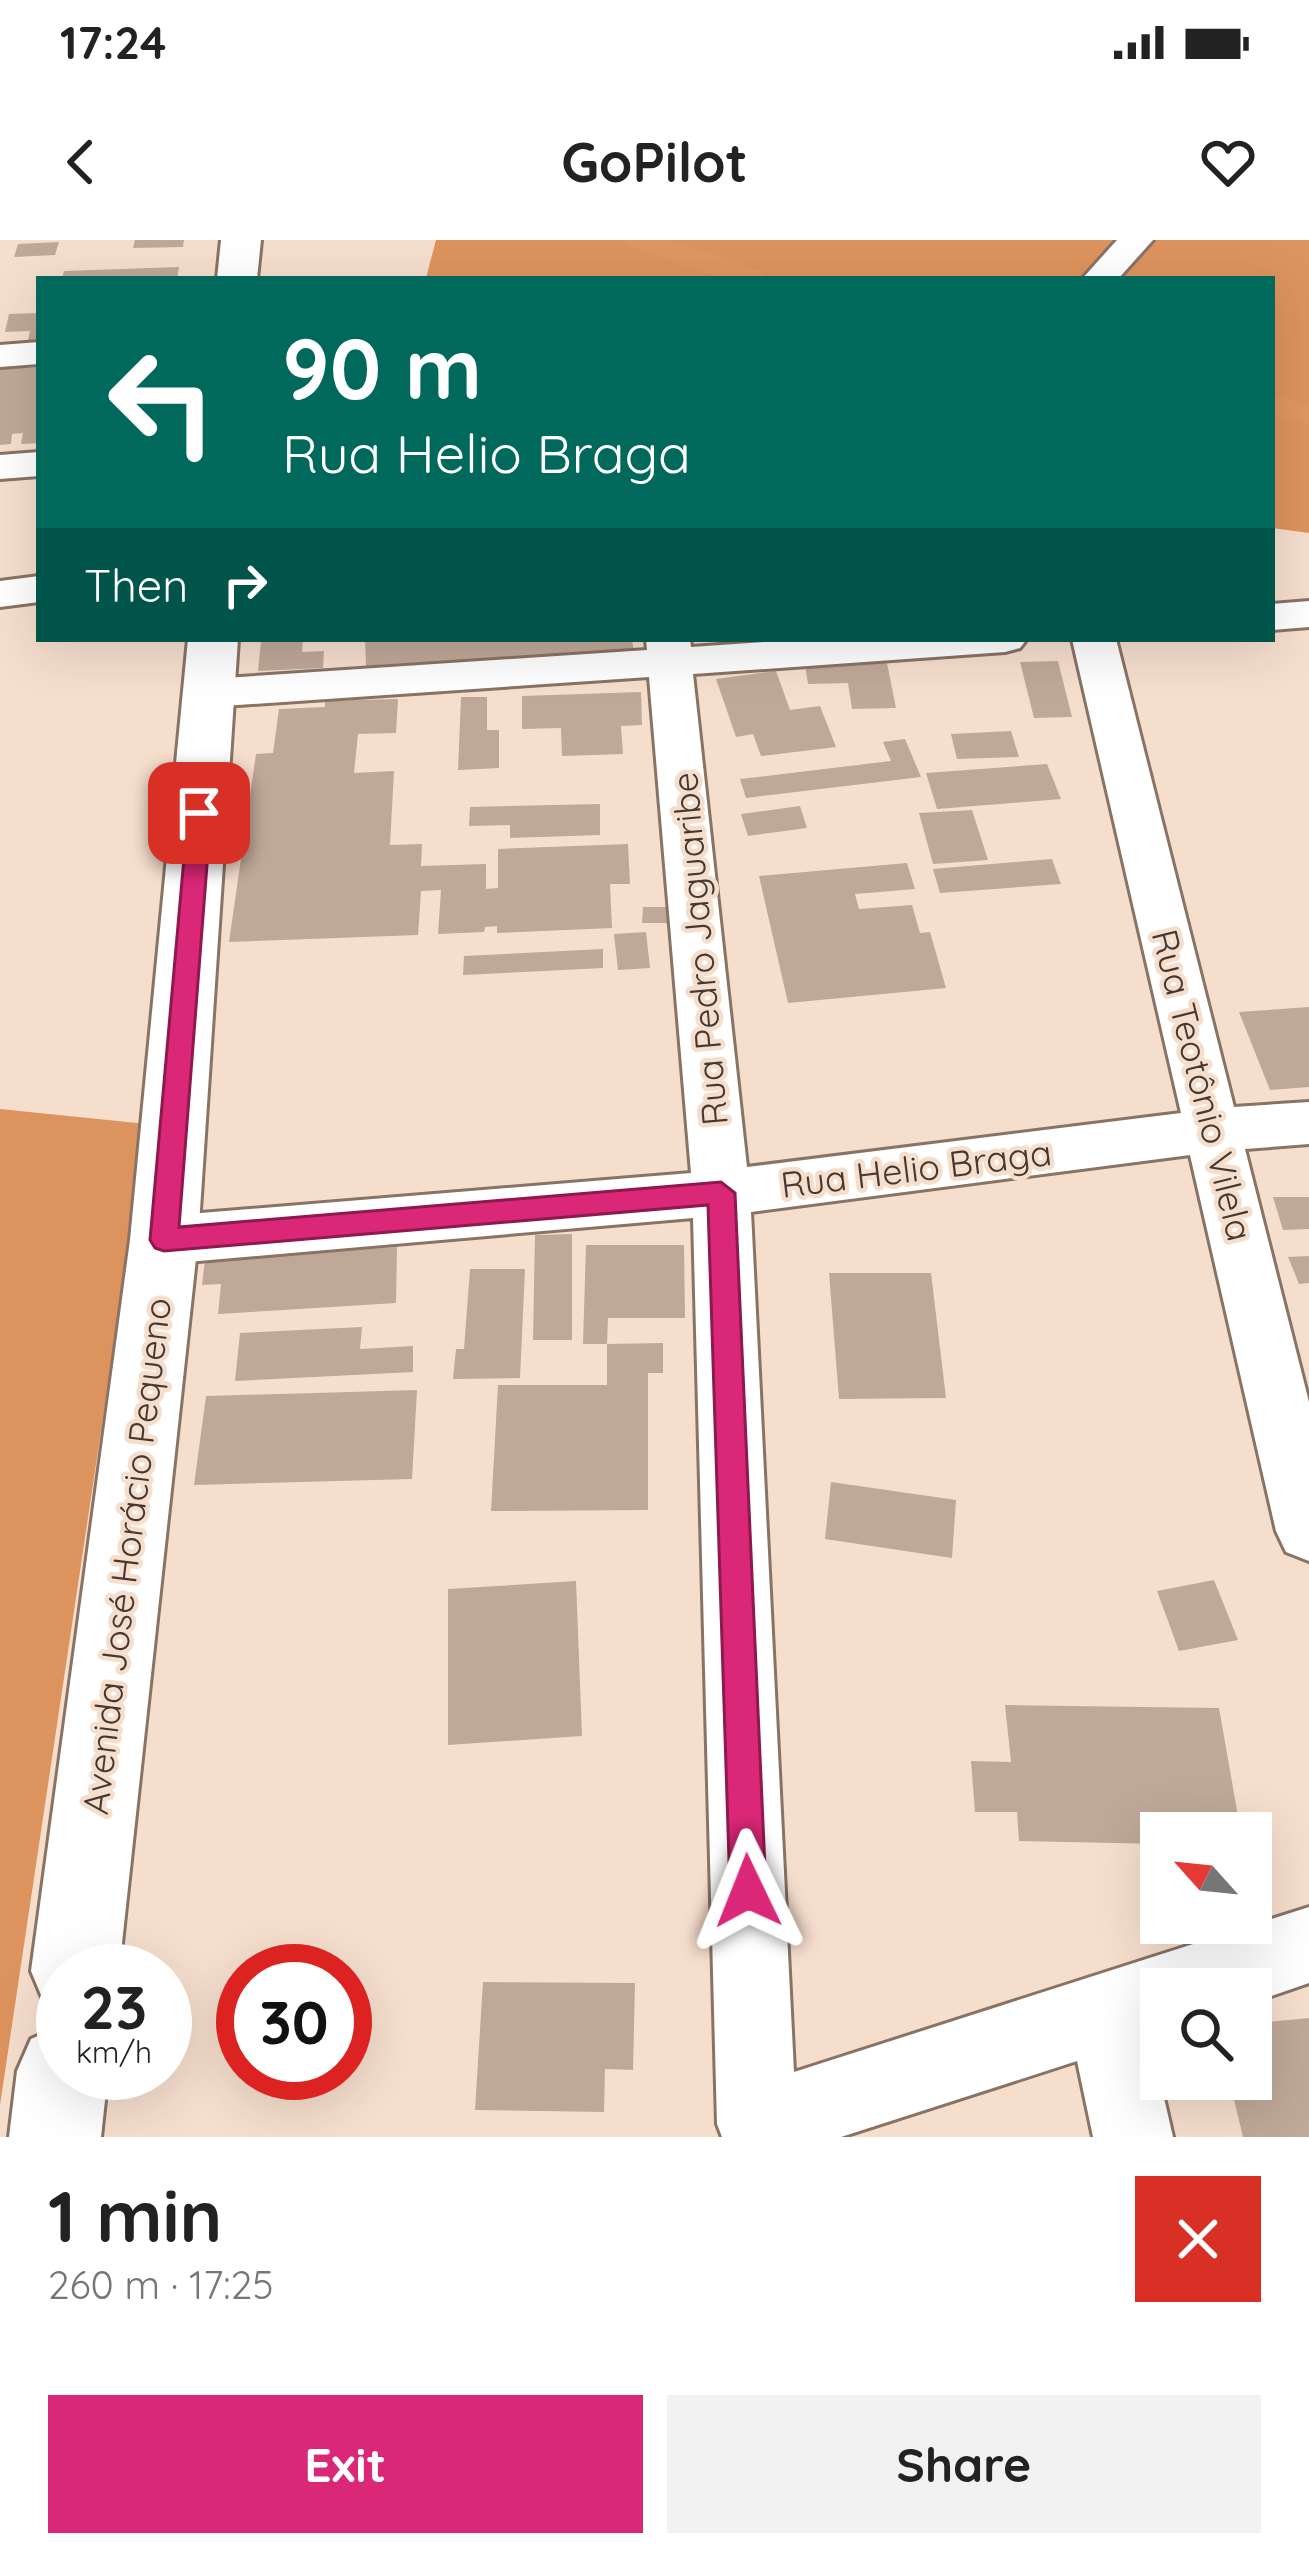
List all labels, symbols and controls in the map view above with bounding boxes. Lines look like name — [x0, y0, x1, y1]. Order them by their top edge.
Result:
text: 17:24 — [60, 14, 167, 70]
text: GoPilot — [561, 128, 748, 196]
icon: back — [48, 129, 114, 195]
icon: heart — [1195, 129, 1261, 195]
text: 90 m — [282, 315, 482, 420]
icon: left — [84, 324, 240, 480]
text: Rua Helio Braga — [282, 419, 691, 487]
icon: right — [212, 552, 278, 618]
text: Then — [84, 557, 188, 613]
pin — [148, 762, 250, 864]
street label: Rua Pedro Jaguaribe — [661, 771, 737, 1127]
icon: arrive — [166, 780, 232, 846]
street label: Rua Teotônio Vilela — [1143, 925, 1263, 1245]
street label: Rua Helio Braga — [778, 1129, 1054, 1207]
street label: Avenida José Horácio Pequeno — [72, 1295, 180, 1817]
north arrow — [1140, 1812, 1272, 1944]
map controls — [1140, 1812, 1272, 2100]
position arrow — [685, 1828, 811, 1954]
speed limit sign: 30 — [216, 1944, 372, 2100]
button: search — [1140, 1968, 1272, 2100]
text: 23 — [81, 1969, 147, 2044]
text: km/h — [76, 2033, 152, 2071]
text: 1 min — [48, 2170, 222, 2260]
button: close — [1135, 2176, 1261, 2302]
text: 260 m · 17:25 — [48, 2260, 274, 2309]
button: Exit — [48, 2395, 643, 2533]
button: Share — [667, 2395, 1261, 2533]

